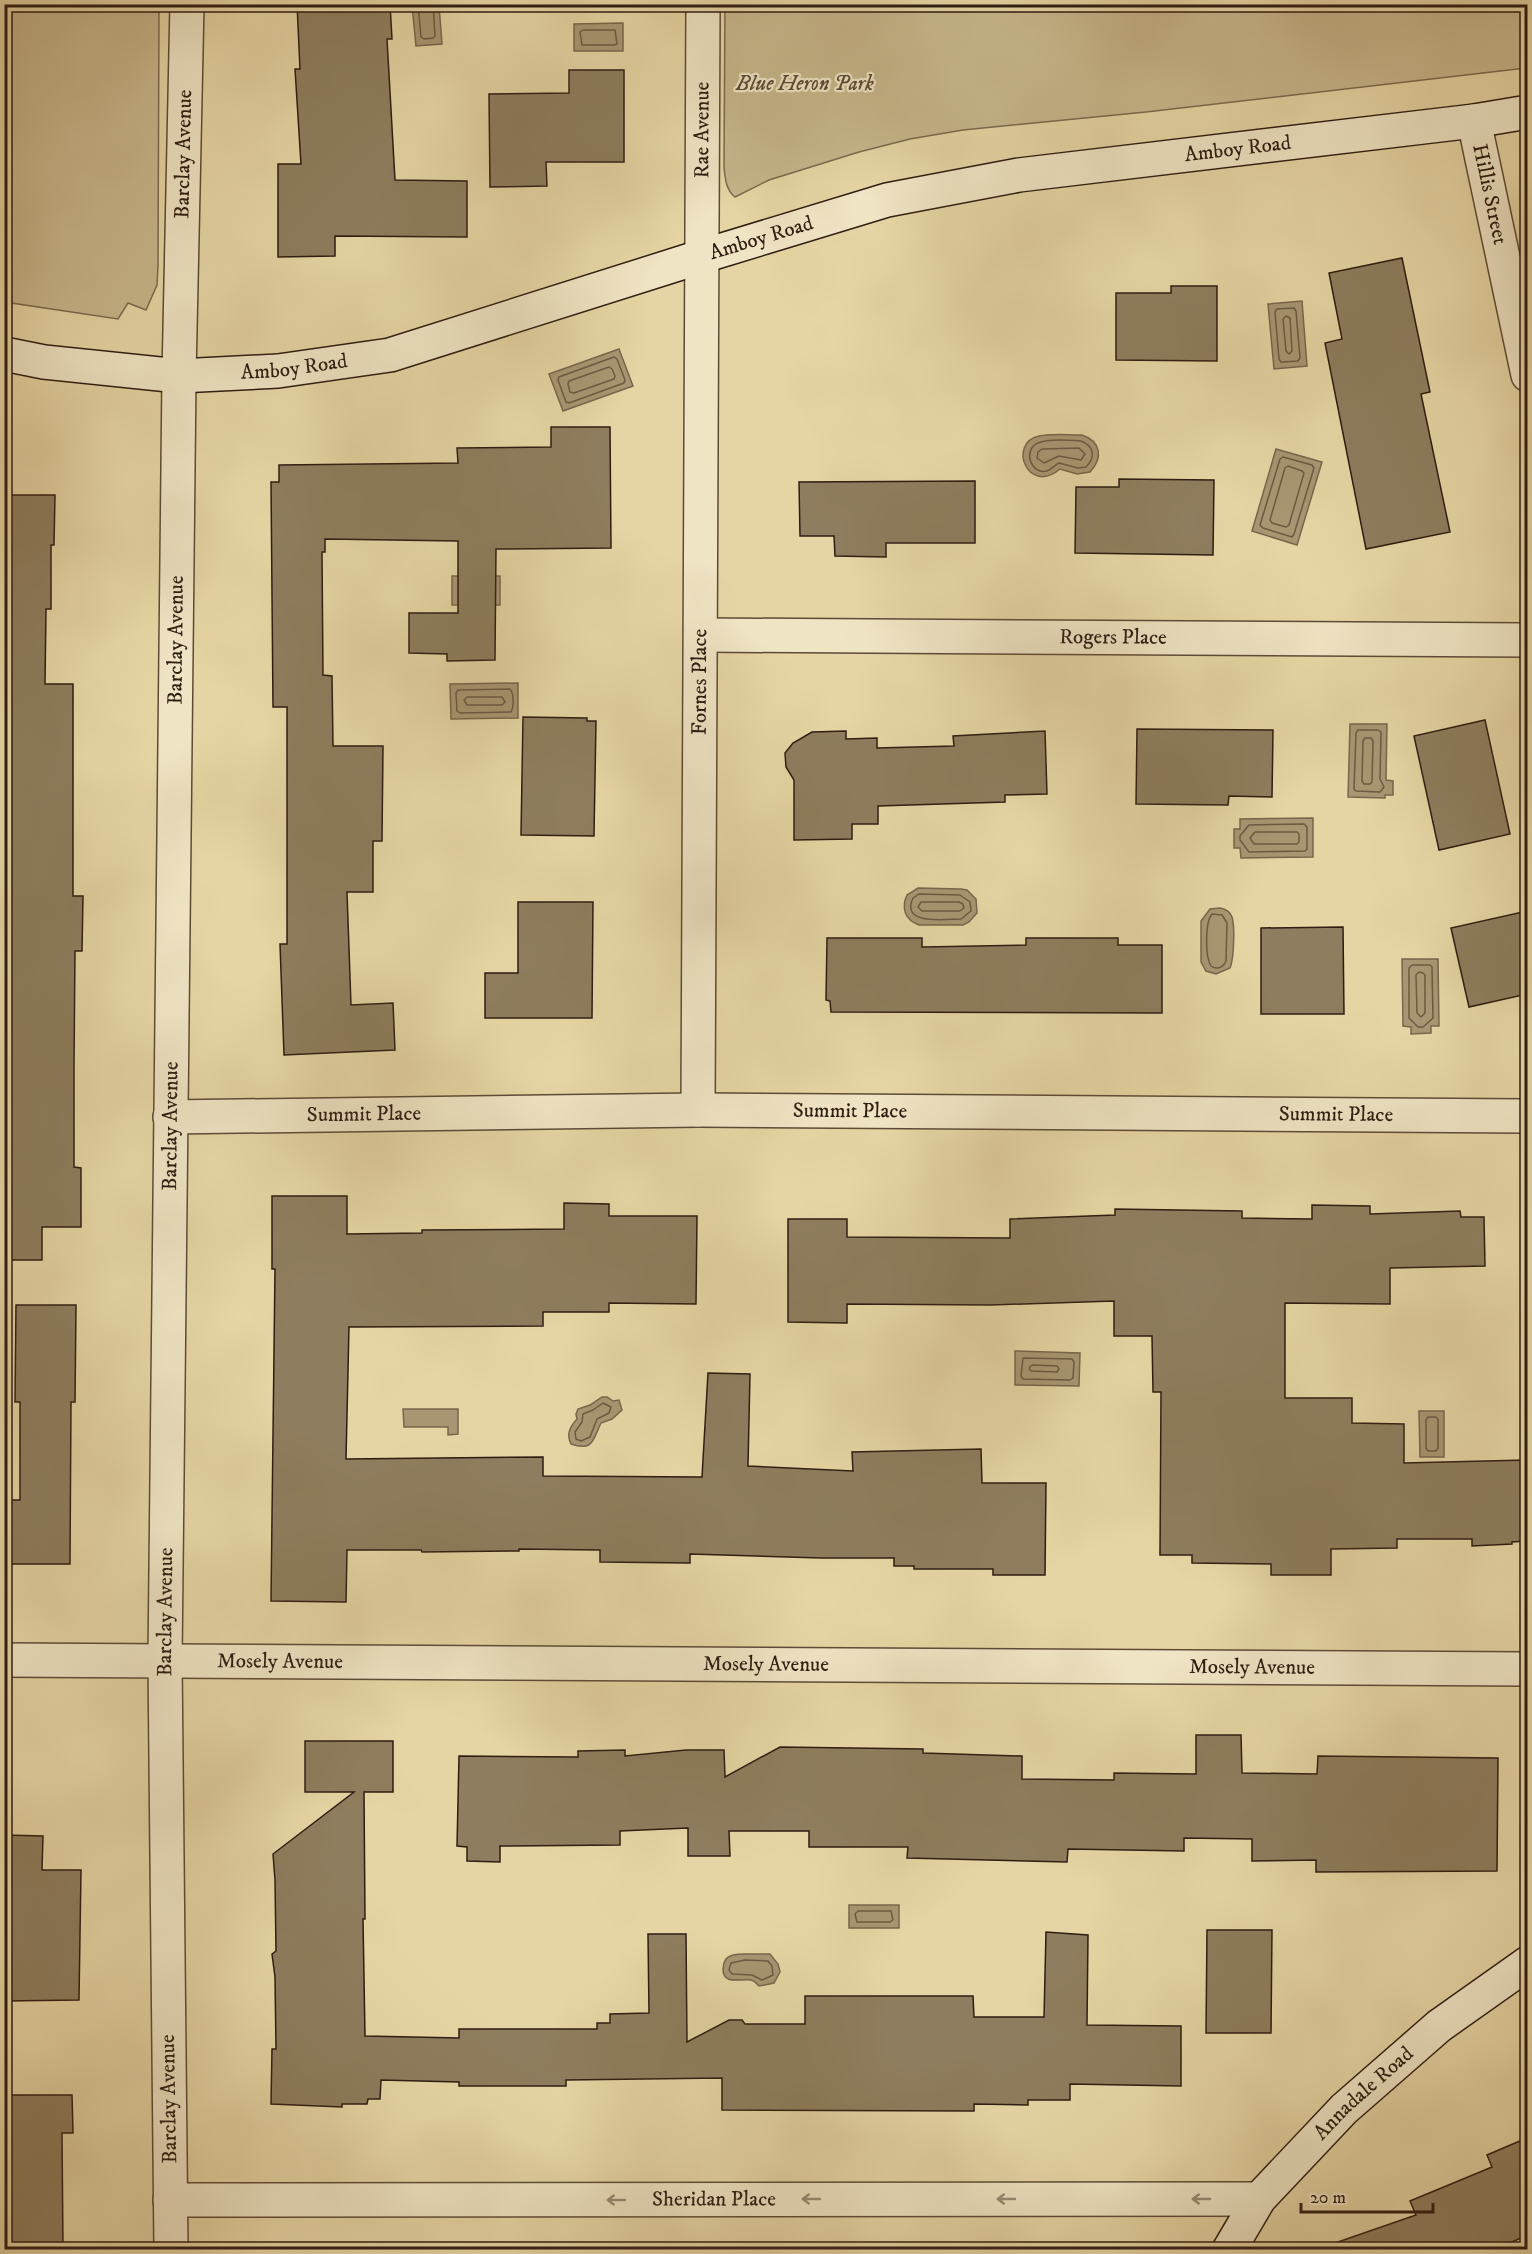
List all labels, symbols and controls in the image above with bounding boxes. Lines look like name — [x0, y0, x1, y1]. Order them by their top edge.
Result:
park label: Blue Heron Park — [735, 71, 874, 97]
street label: Rae Avenue — [689, 81, 716, 178]
street label: Barclay Avenue — [169, 89, 198, 219]
street label: Amboy Road — [1183, 130, 1293, 168]
street label: Hillis Street — [1466, 142, 1513, 247]
street label: Amboy Road — [706, 210, 817, 266]
street label: Amboy Road — [240, 348, 350, 386]
street label: Barclay Avenue — [162, 575, 190, 705]
street label: Rogers Place — [1059, 624, 1167, 651]
street label: Fornes Place — [687, 628, 713, 735]
street label: Barclay Avenue — [157, 1061, 185, 1191]
street label: Summit Place — [793, 1098, 908, 1125]
street label: Summit Place — [307, 1101, 422, 1128]
street label: Summit Place — [1279, 1101, 1394, 1128]
street label: Barclay Avenue — [152, 1547, 179, 1677]
street label: Mosely Avenue — [217, 1648, 343, 1675]
street label: Mosely Avenue — [703, 1651, 829, 1678]
street label: Mosely Avenue — [1189, 1654, 1315, 1681]
street label: Barclay Avenue — [155, 2034, 183, 2164]
street label: Annadale Road — [1308, 2041, 1419, 2146]
scale bar — [1301, 2176, 1433, 2214]
street label: Sheridan Place — [652, 2186, 776, 2213]
text: 20 m — [1310, 2187, 1346, 2209]
one-way arrow — [801, 2193, 821, 2205]
one-way arrow — [996, 2193, 1016, 2205]
one-way arrow — [1191, 2193, 1211, 2205]
one-way arrow — [606, 2194, 626, 2206]

